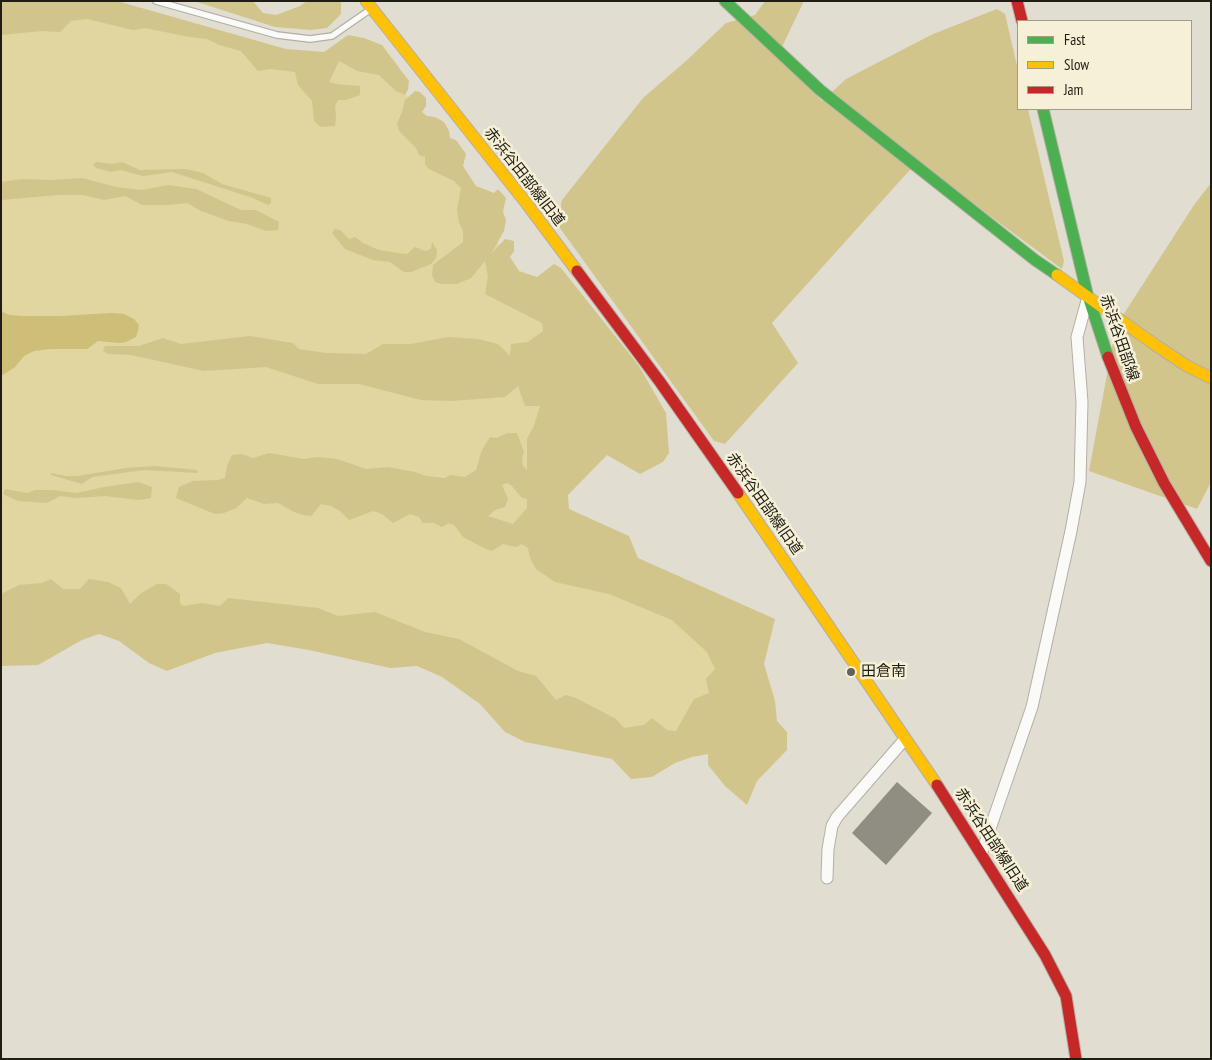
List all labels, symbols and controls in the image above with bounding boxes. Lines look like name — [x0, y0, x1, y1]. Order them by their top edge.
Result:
legend — [1017, 20, 1192, 110]
text: Fast — [1064, 30, 1085, 49]
text: Slow — [1064, 55, 1089, 74]
text: Jam — [1064, 80, 1083, 99]
street label: 赤浜谷田部線旧道 — [480, 124, 568, 230]
street label: 赤浜谷田部線 — [1096, 293, 1142, 383]
street label: 赤浜谷田部線旧道 — [722, 450, 806, 558]
place label: 田倉南 — [861, 663, 906, 681]
marker: 田倉南 — [845, 666, 857, 678]
street label: 赤浜谷田部線旧道 — [951, 785, 1031, 895]

